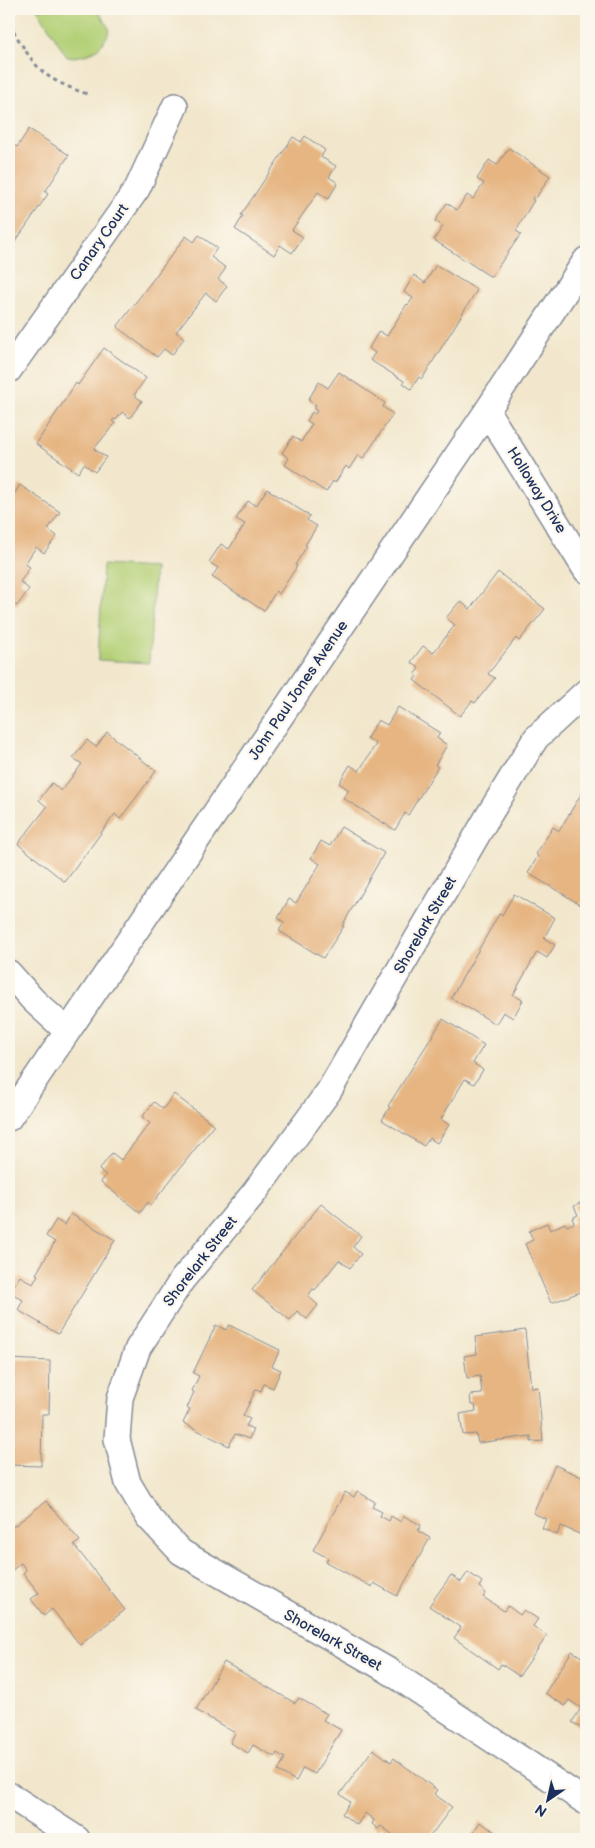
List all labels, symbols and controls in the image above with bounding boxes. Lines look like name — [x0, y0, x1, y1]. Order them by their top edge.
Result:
street label: Canary Court — [66, 200, 133, 284]
street label: Holloway Drive — [503, 444, 571, 537]
street label: John Paul Jones Avenue — [245, 617, 352, 764]
street label: Shorelark Street — [390, 873, 461, 977]
street label: Shorelark Street — [159, 1212, 242, 1310]
street label: Shorelark Street — [280, 1606, 386, 1675]
north arrow — [522, 1776, 572, 1826]
text: N — [532, 1800, 550, 1820]

